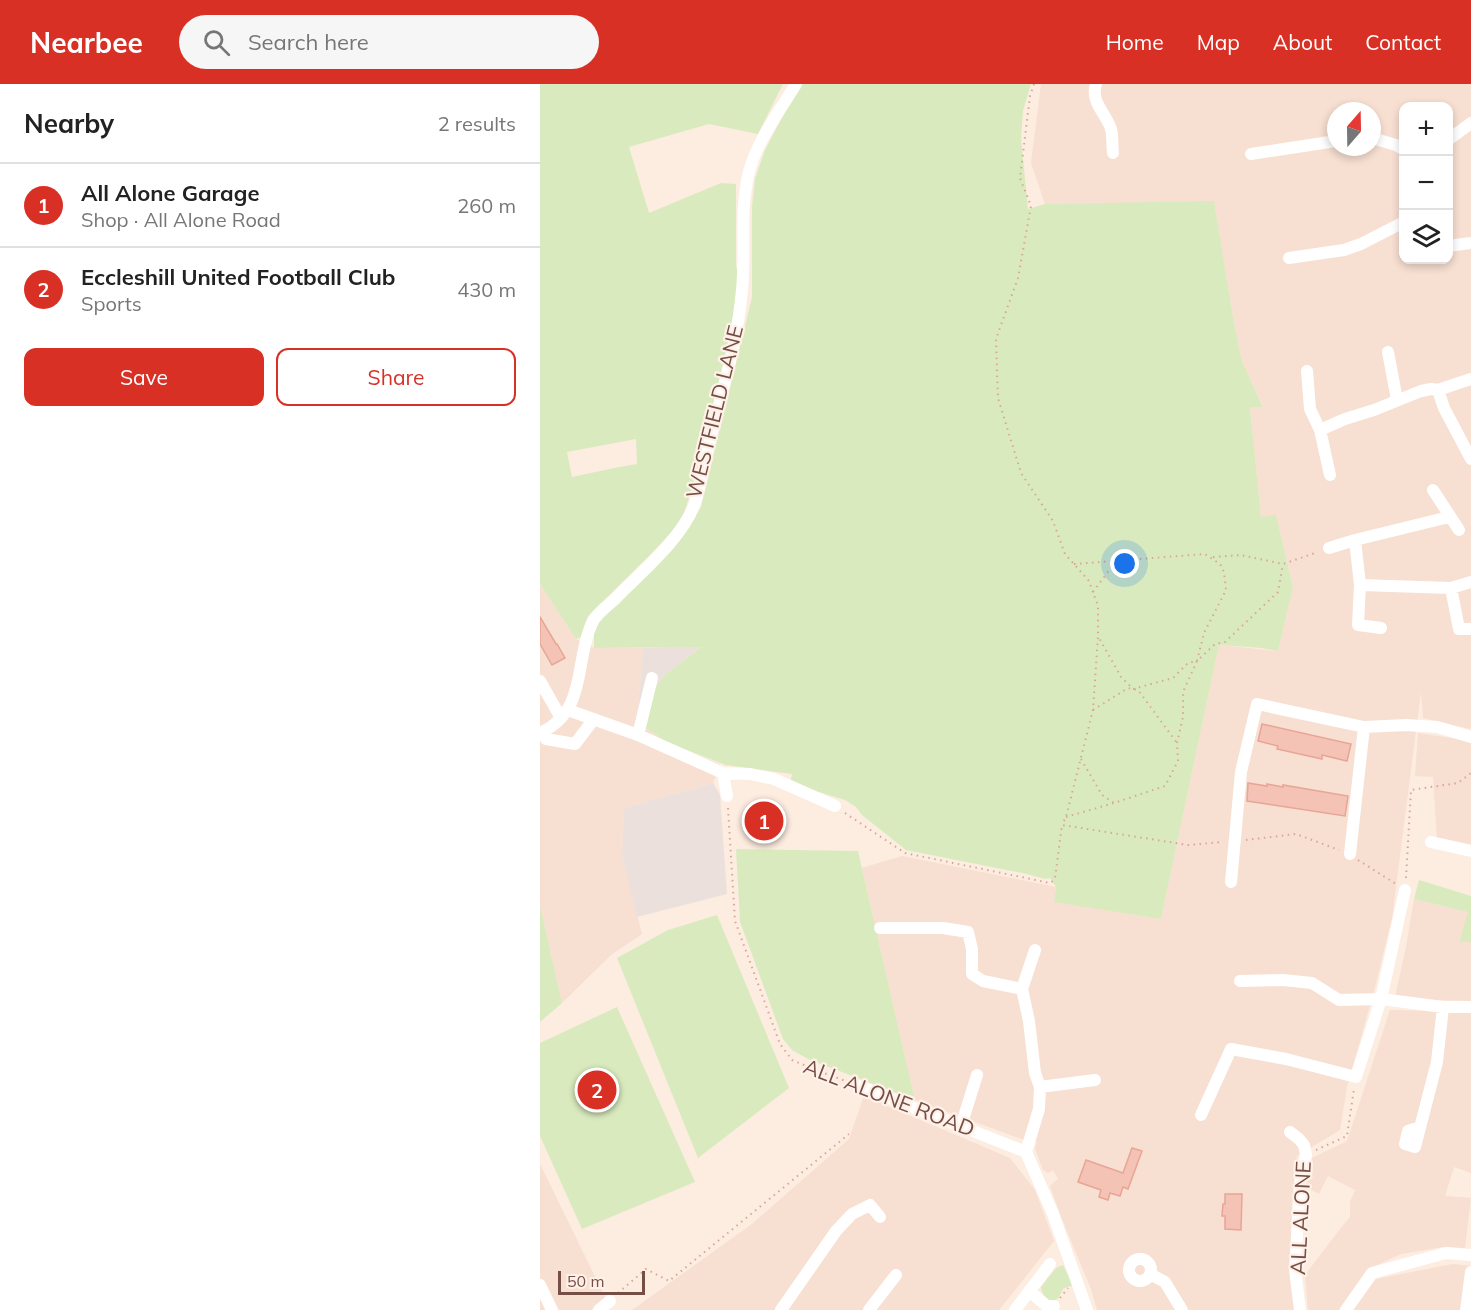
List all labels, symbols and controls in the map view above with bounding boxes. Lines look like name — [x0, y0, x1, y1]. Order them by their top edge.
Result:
search box — [179, 15, 599, 69]
text: Nearbee — [30, 25, 143, 60]
icon: search — [200, 26, 233, 59]
text: Search here — [248, 28, 369, 56]
text: Home — [1106, 29, 1164, 55]
text: Map — [1197, 29, 1240, 55]
text: About — [1273, 29, 1332, 55]
text: Contact — [1365, 29, 1441, 55]
north arrow — [1327, 102, 1381, 156]
map controls — [1399, 102, 1453, 264]
button: + — [1399, 102, 1453, 156]
text: Nearby — [24, 107, 114, 140]
text: 2 results — [438, 111, 516, 136]
button: − — [1399, 156, 1453, 210]
text: All Alone Garage — [81, 179, 259, 207]
text: 1 — [38, 193, 50, 218]
text: 260 m — [457, 193, 516, 218]
text: Shop · All Alone Road — [81, 207, 281, 232]
button: layers — [1399, 210, 1453, 264]
text: Eccleshill United Football Club — [81, 263, 395, 291]
text: 2 — [38, 277, 50, 302]
text: 430 m — [457, 277, 516, 302]
text: Sports — [81, 291, 142, 316]
street label: WESTFIELD LANE — [680, 322, 748, 501]
button: Save — [24, 348, 264, 406]
button: Share — [276, 348, 516, 406]
your location — [1110, 549, 1139, 578]
pin: 1 — [744, 798, 784, 844]
street label: ALL ALONE ROAD — [800, 1052, 979, 1142]
pin: 2 — [578, 1068, 616, 1112]
street label: ALL ALONE — [1284, 1160, 1316, 1276]
scale bar — [558, 1268, 645, 1296]
text: 50 m — [567, 1271, 604, 1291]

